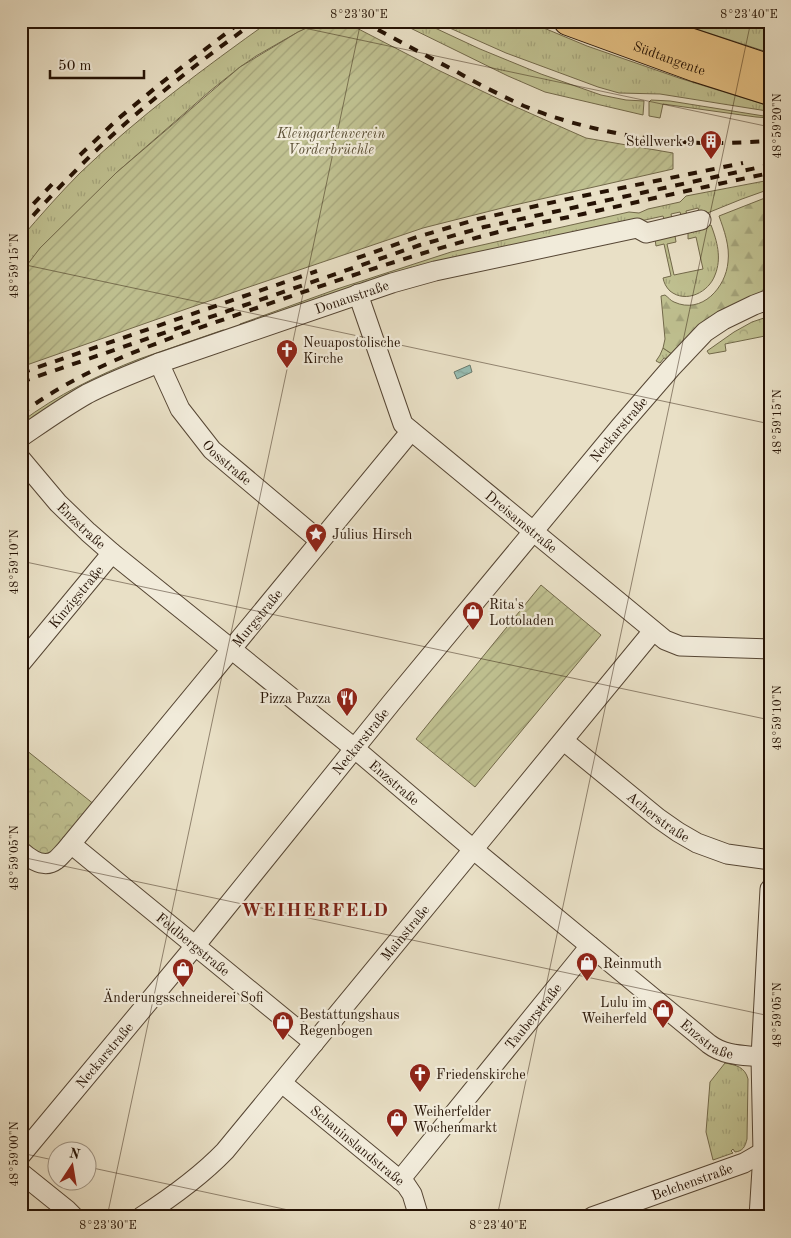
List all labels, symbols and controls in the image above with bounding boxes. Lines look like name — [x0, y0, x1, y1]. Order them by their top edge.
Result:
text: 8°23'30"E — [330, 9, 388, 21]
text: 8°23'40"E — [720, 9, 778, 21]
street label: Südtangente — [631, 39, 707, 78]
scale bar — [50, 48, 144, 80]
text: 50 m — [58, 59, 92, 74]
text: 48°59'20"N — [771, 93, 784, 159]
park label: Kleingartenverein Vorderbrüchle — [276, 127, 385, 157]
building icon: Stellwerk 9 — [699, 129, 723, 160]
place label: Stellwerk 9 — [626, 135, 695, 149]
text: 48°59'15"N — [8, 233, 21, 299]
street label: Donaustraße — [313, 279, 391, 317]
place label: Neuapostolische Kirche — [303, 336, 401, 366]
church icon: Neuapostolische Kirche — [275, 338, 299, 369]
text: 48°59'15"N — [771, 389, 784, 455]
street label: Neckarstraße — [588, 395, 651, 465]
street label: Oosstraße — [199, 438, 254, 488]
street label: Dreisamstraße — [482, 489, 559, 556]
street label: Enzstraße — [54, 500, 108, 552]
place icon: Julius Hirsch — [304, 522, 328, 553]
place label: Julius Hirsch — [332, 528, 413, 542]
text: 48°59'10"N — [8, 529, 21, 595]
street label: Kinzigstraße — [47, 563, 107, 631]
street label: Murgstraße — [230, 587, 285, 650]
place label: Rita's Lottoladen — [489, 598, 555, 628]
shop icon: Rita's Lottoladen — [461, 600, 485, 631]
text: 48°59'10"N — [771, 685, 784, 751]
restaurant icon: Pizza Pazza — [335, 686, 359, 717]
place label: Pizza Pazza — [259, 692, 331, 706]
street label: Neckarstraße — [330, 706, 392, 778]
street label: Enzstraße — [366, 758, 422, 808]
street label: Acherstraße — [624, 790, 692, 845]
text: 48°59'05"N — [8, 825, 21, 891]
district label: WEIHERFELD — [241, 902, 389, 921]
street label: Mainstraße — [379, 903, 432, 964]
street label: Feldbergstraße — [153, 911, 232, 979]
shop icon: Reinmuth — [575, 951, 599, 982]
shop icon: Änderungsschneiderei Sofi — [171, 957, 195, 988]
place label: Reinmuth — [603, 957, 662, 971]
street label: Tauberstraße — [503, 981, 565, 1053]
text: 48°59'05"N — [771, 982, 784, 1048]
place label: Änderungsschneiderei Sofi — [103, 988, 263, 1005]
place label: Lulu im Weiherfeld — [581, 996, 647, 1026]
shop icon: Lulu im Weiherfeld — [651, 998, 675, 1029]
place label: Bestattungshaus Regenbogen — [299, 1008, 400, 1038]
shop icon: Bestattungshaus Regenbogen — [271, 1010, 295, 1041]
street label: Enzstraße — [677, 1017, 734, 1062]
street label: Neckarstraße — [74, 1020, 136, 1091]
church icon: Friedenskirche — [408, 1062, 432, 1093]
place label: Friedenskirche — [436, 1068, 526, 1082]
street label: Schauinslandstraße — [307, 1103, 407, 1189]
place label: Weiherfelder Wochenmarkt — [413, 1105, 497, 1135]
shop icon: Weiherfelder Wochenmarkt — [385, 1107, 409, 1138]
text: 48°59'00"N — [8, 1121, 21, 1187]
north arrow — [48, 1140, 98, 1190]
text: N — [68, 1146, 81, 1162]
street label: Belchenstraße — [650, 1162, 735, 1203]
text: 8°23'30"E — [79, 1220, 137, 1232]
text: 8°23'40"E — [469, 1220, 527, 1232]

